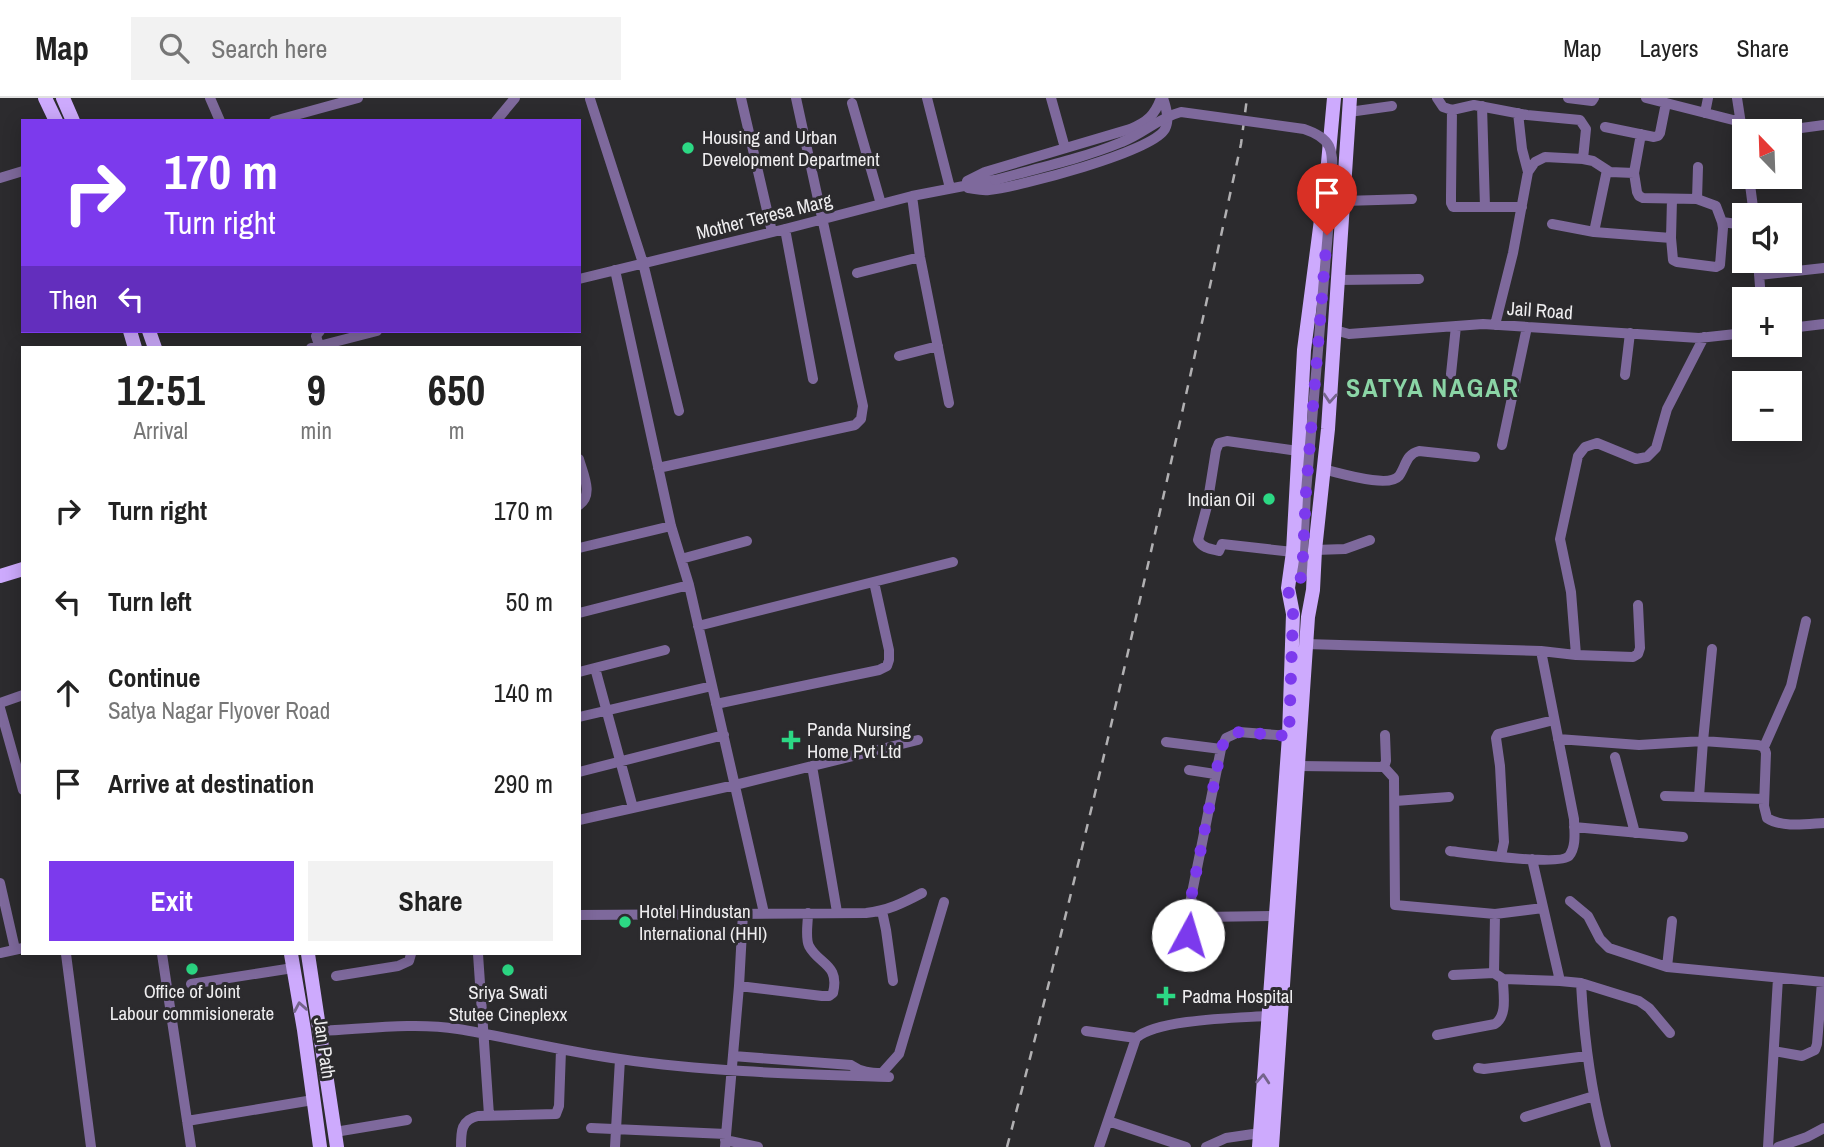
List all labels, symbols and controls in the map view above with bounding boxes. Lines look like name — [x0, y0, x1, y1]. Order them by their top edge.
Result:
search box — [131, 17, 621, 80]
text: Map — [35, 26, 89, 70]
icon: search — [155, 29, 193, 67]
text: Search here — [211, 31, 327, 66]
text: Map — [1563, 32, 1601, 64]
text: Layers — [1639, 32, 1698, 64]
text: Share — [1736, 32, 1789, 64]
north arrow — [1732, 119, 1802, 189]
map controls — [1732, 119, 1802, 441]
place label: Housing and Urban Development Department — [702, 124, 880, 172]
text: 170 m — [164, 138, 278, 204]
marker: Housing and Urban Development Department — [680, 140, 696, 156]
icon: right — [49, 147, 140, 238]
pin — [1297, 163, 1357, 235]
icon: arrive — [1308, 174, 1346, 212]
street label: Mother Teresa Marg — [693, 186, 835, 245]
text: Turn right — [164, 201, 276, 244]
button: sound — [1732, 203, 1802, 273]
icon: left — [112, 280, 150, 318]
text: Then — [49, 282, 98, 317]
button: + — [1732, 287, 1802, 357]
street label: Jail Road — [1506, 295, 1574, 325]
text: 12:51 — [117, 362, 205, 418]
text: 9 — [307, 362, 326, 418]
text: 650 — [428, 362, 485, 418]
district label: SATYA NAGAR — [1346, 370, 1520, 405]
button: − — [1732, 371, 1802, 441]
one-way arrow — [1323, 392, 1338, 403]
text: Arrival — [134, 415, 188, 446]
text: min — [301, 415, 332, 446]
text: m — [449, 415, 464, 446]
place label: Indian Oil — [1187, 486, 1255, 512]
marker: Indian Oil — [1261, 491, 1277, 507]
icon: right — [49, 492, 87, 530]
text: Turn right — [108, 493, 207, 528]
text: 170 m — [494, 493, 553, 528]
icon: left — [49, 583, 87, 621]
text: Turn left — [108, 584, 192, 619]
text: 50 m — [506, 584, 553, 619]
text: Continue — [108, 660, 200, 695]
icon: ahead — [49, 674, 87, 712]
text: 140 m — [494, 675, 553, 710]
text: Satya Nagar Flyover Road — [108, 695, 330, 726]
place label: Panda Nursing Home Pvt Ltd — [807, 716, 911, 764]
marker: Panda Nursing Home Pvt Ltd — [781, 730, 801, 750]
icon: arrive — [49, 765, 87, 803]
text: Arrive at destination — [108, 766, 314, 801]
text: 290 m — [494, 766, 553, 801]
button: Exit — [49, 861, 294, 941]
button: Share — [308, 861, 553, 941]
place label: Hotel Hindustan International (HHI) — [639, 898, 767, 946]
position arrow — [1151, 898, 1225, 972]
marker: Hotel Hindustan International (HHI) — [617, 914, 633, 930]
marker: Office of Joint Labour commisionerate — [184, 961, 200, 977]
marker: Sriya Swati Stutee Cineplexx — [500, 962, 516, 978]
place label: Office of Joint Labour commisionerate — [110, 978, 274, 1026]
place label: Sriya Swati Stutee Cineplexx — [449, 979, 568, 1027]
place label: Padma Hospital — [1182, 983, 1293, 1009]
marker: Padma Hospital — [1156, 986, 1176, 1006]
one-way arrow — [293, 1001, 308, 1013]
street label: Jan Path — [308, 1016, 342, 1080]
one-way arrow — [1255, 1073, 1270, 1084]

